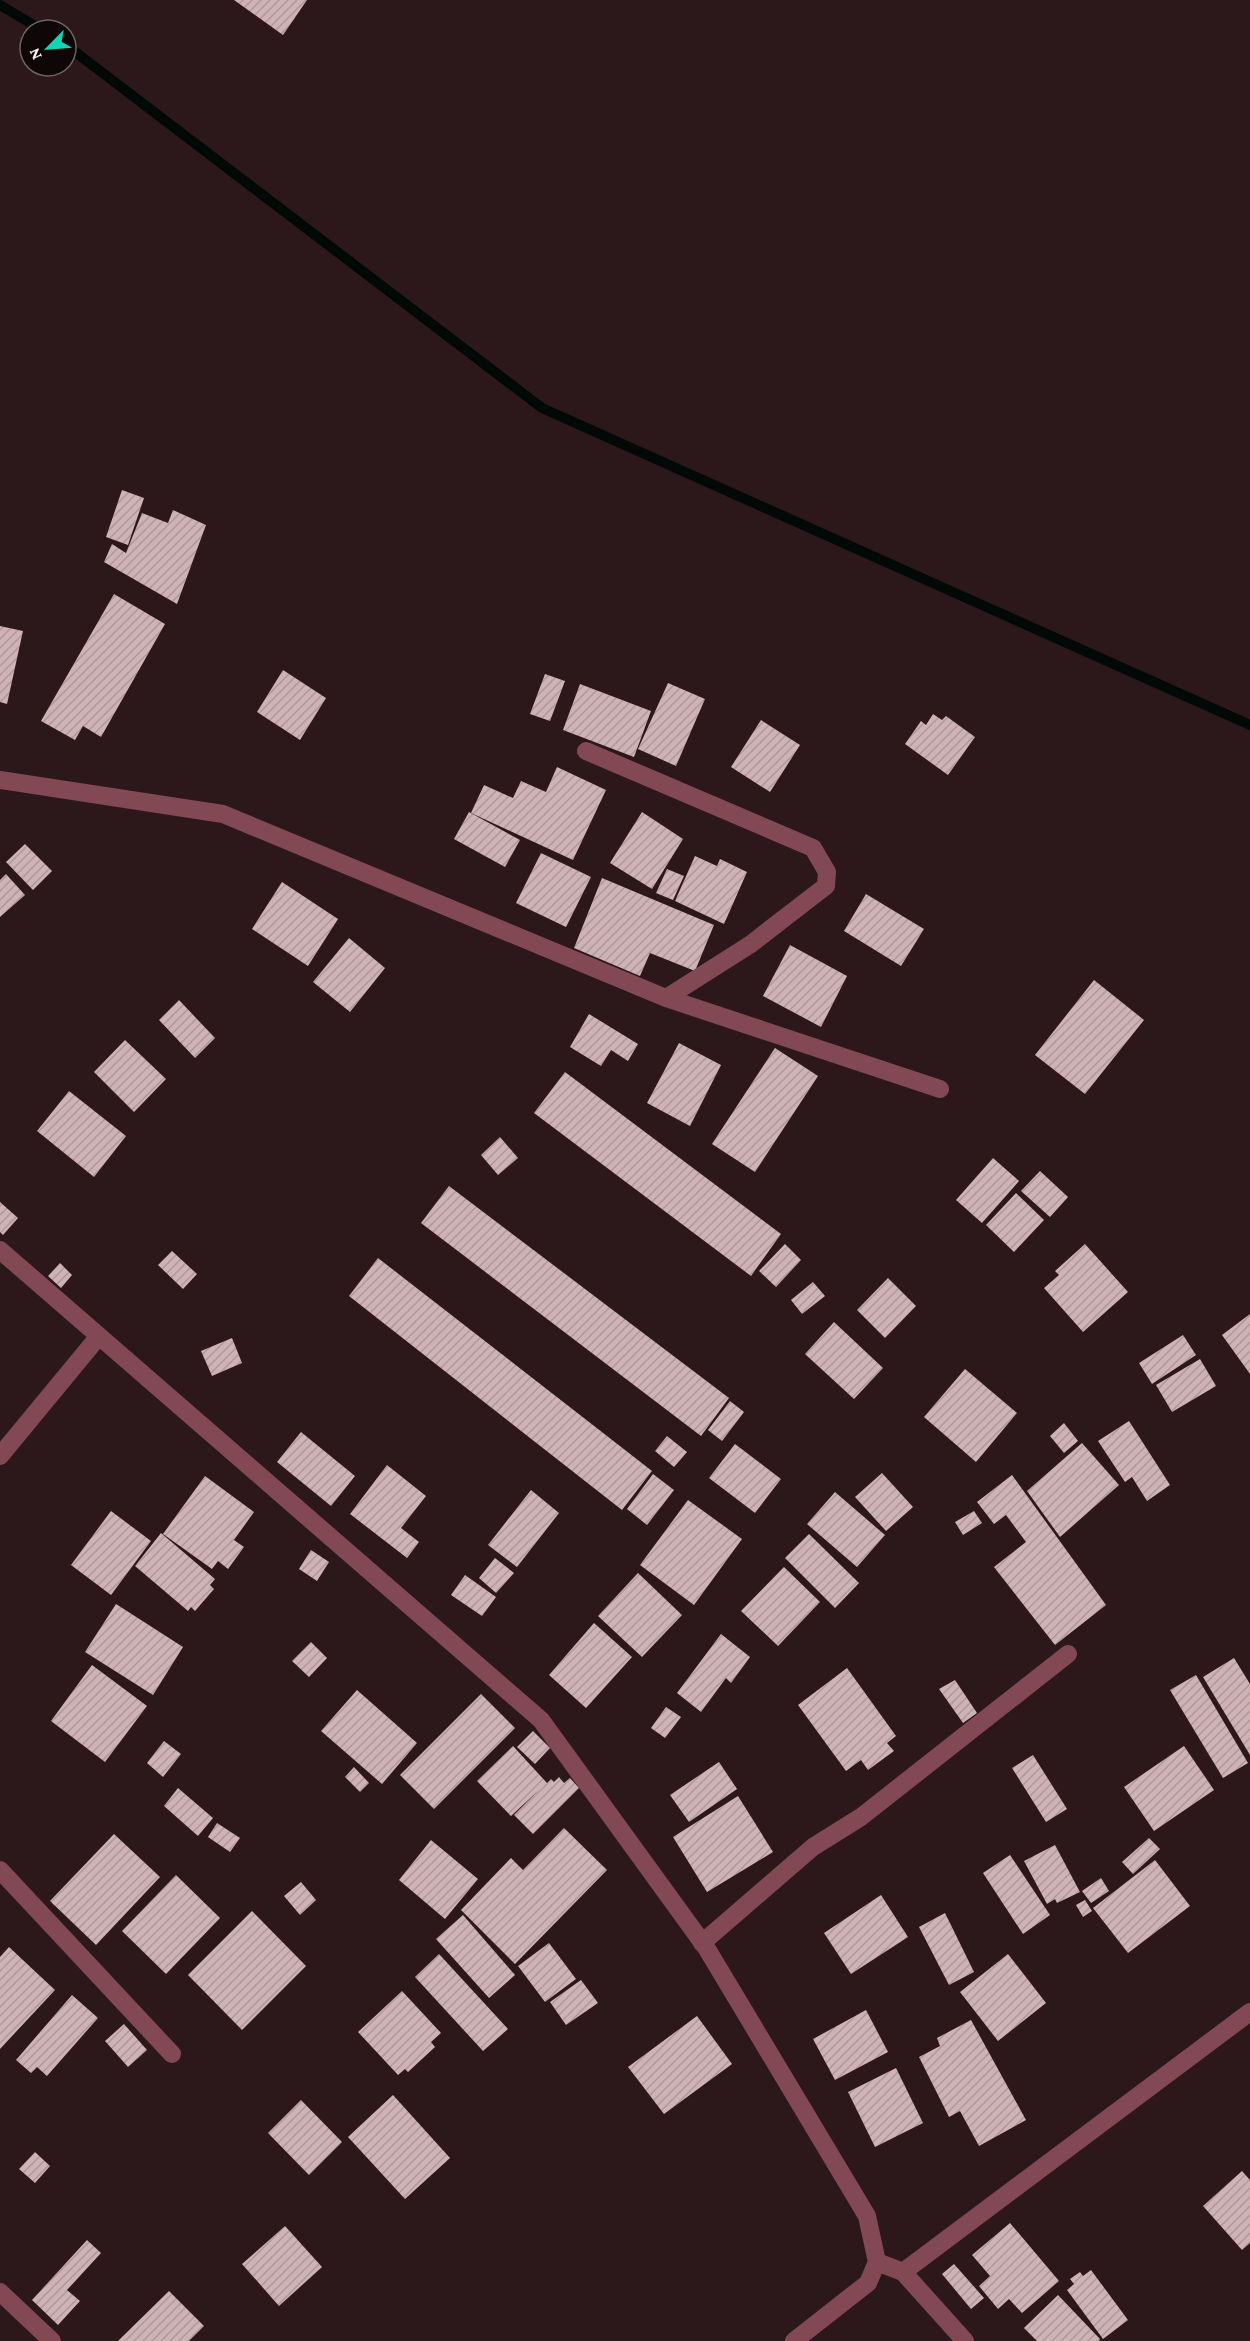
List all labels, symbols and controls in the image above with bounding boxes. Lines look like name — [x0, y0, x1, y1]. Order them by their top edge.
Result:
north arrow — [18, 18, 78, 78]
text: N — [25, 46, 45, 63]

